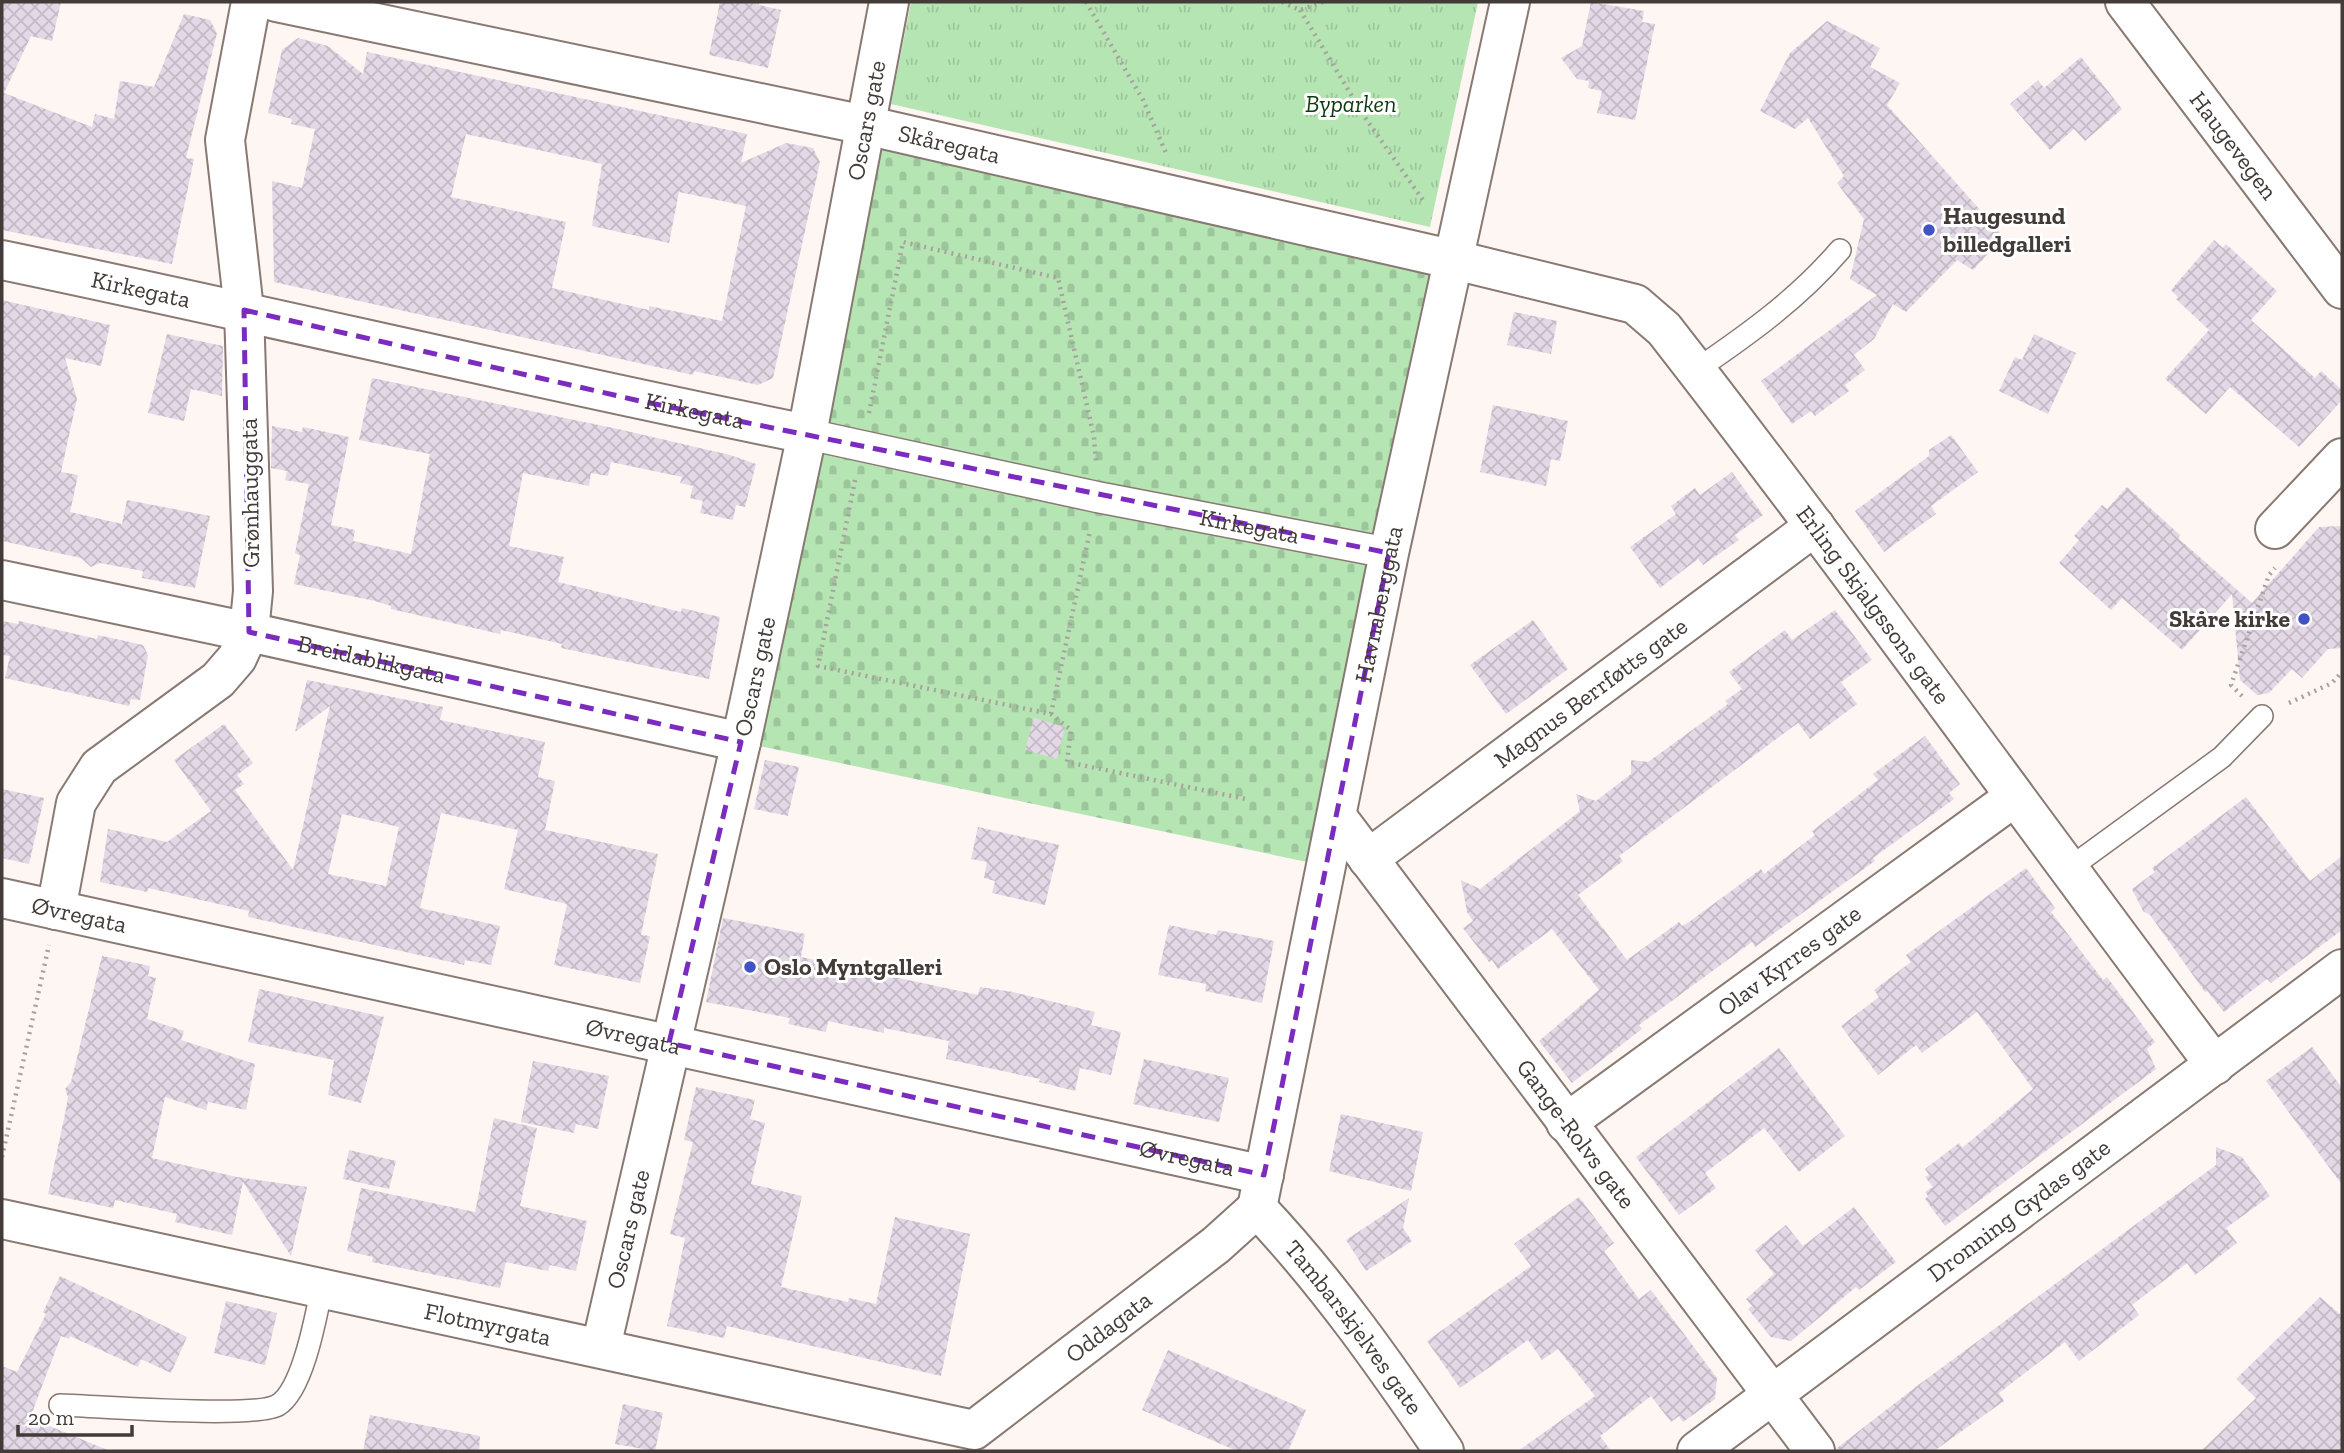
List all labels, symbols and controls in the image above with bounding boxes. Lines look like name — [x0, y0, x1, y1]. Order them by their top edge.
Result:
street label: Oscars gate — [840, 58, 892, 183]
street label: Haugevegen — [2184, 85, 2284, 205]
park label: Byparken — [1305, 89, 1397, 118]
street label: Skåregata — [896, 118, 1003, 170]
place label: Haugesund billedgalleri — [1942, 201, 2071, 258]
marker: Haugesund billedgalleri — [1921, 222, 1937, 238]
street label: Kirkegata — [89, 264, 194, 314]
street label: Kirkegata — [643, 386, 747, 435]
street label: Grønhauggata — [234, 418, 265, 568]
street label: Erling Skjalgssons gate — [1790, 500, 1957, 710]
street label: Kirkegata — [1197, 502, 1302, 550]
street label: Havnaberggata — [1348, 523, 1409, 685]
place label: Skåre kirke — [2169, 604, 2290, 633]
street label: Magnus Berrføtts gate — [1488, 611, 1693, 774]
marker: Skåre kirke — [2296, 611, 2312, 627]
street label: Oscars gate — [728, 614, 781, 739]
street label: Breidablikgata — [295, 628, 449, 690]
street label: Øvregata — [29, 890, 130, 939]
street label: Olav Kyrres gate — [1711, 898, 1866, 1022]
place label: Oslo Myntgalleri — [764, 952, 942, 981]
marker: Oslo Myntgalleri — [742, 959, 758, 975]
street label: Øvregata — [583, 1012, 684, 1061]
street label: Gange-Rolvs gate — [1511, 1053, 1642, 1214]
street label: Dronning Gydas gate — [1922, 1132, 2116, 1287]
street label: Øvregata — [1137, 1133, 1238, 1182]
street label: Oscars gate — [600, 1166, 656, 1292]
street label: Tambarskjelves gate — [1279, 1234, 1430, 1420]
street label: Oddagata — [1059, 1284, 1157, 1369]
street label: Flotmyrgata — [422, 1296, 554, 1352]
scale bar — [18, 1394, 131, 1438]
text: 20 m — [28, 1405, 74, 1430]

